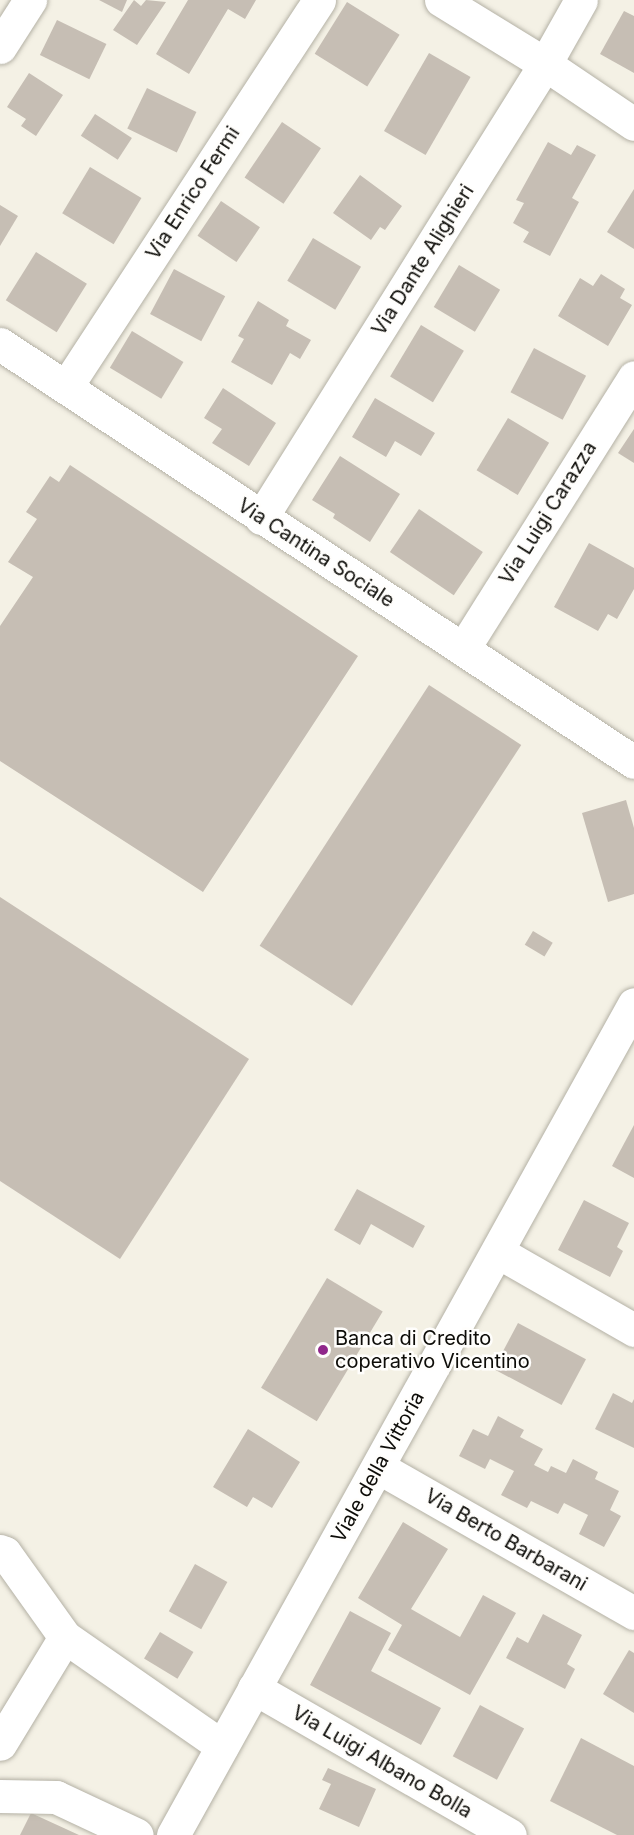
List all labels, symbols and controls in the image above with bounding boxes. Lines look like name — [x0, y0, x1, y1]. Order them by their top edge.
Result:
street label: Via Enrico Fermi — [141, 122, 245, 264]
street label: Via Dante Alighieri — [367, 180, 479, 340]
street label: Via Luigi Carazza — [494, 437, 602, 589]
street label: Via Cantina Sociale — [233, 493, 399, 613]
place label: Banca di Credito coperativo Vicentino — [335, 1326, 530, 1373]
marker: Banca di Credito coperativo Vicentino — [316, 1343, 330, 1357]
street label: Viale della Vittoria — [326, 1387, 430, 1547]
street label: Via Berto Barbarani — [421, 1484, 591, 1596]
street label: Via Luigi Albano Bolla — [288, 1701, 476, 1823]

